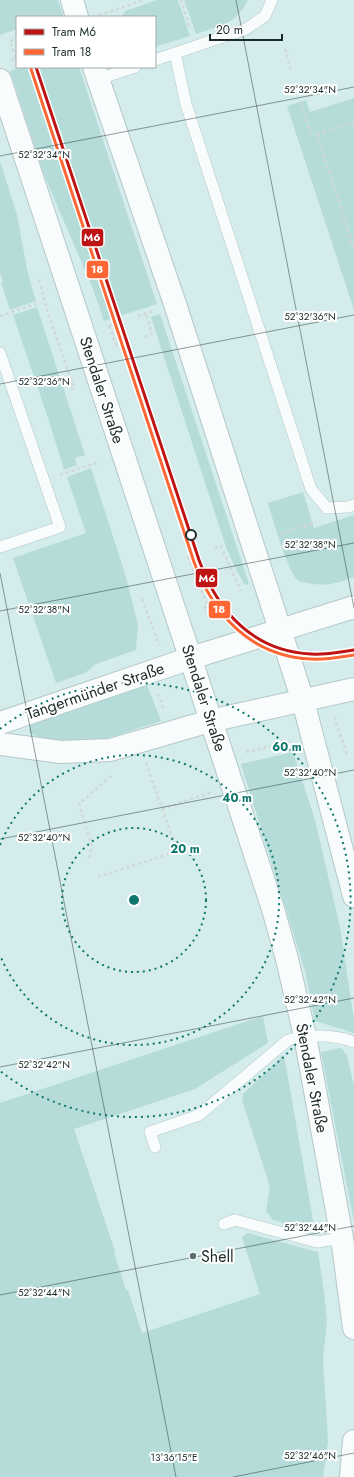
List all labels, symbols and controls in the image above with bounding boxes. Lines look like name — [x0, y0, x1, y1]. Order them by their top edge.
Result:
legend — [16, 16, 156, 68]
scale bar — [210, 16, 282, 42]
text: 20 m — [216, 21, 243, 39]
text: Tram M6 — [52, 23, 96, 41]
text: Tram 18 — [52, 43, 91, 61]
text: 52°32'34"N — [284, 82, 336, 97]
text: 52°32'34"N — [18, 147, 70, 162]
line badge: M6 — [81, 228, 104, 247]
text: M6 — [83, 229, 101, 245]
line badge: 18 — [86, 260, 109, 279]
text: 18 — [91, 261, 103, 277]
text: 52°32'36"N — [284, 309, 336, 324]
street label: Stendaler Straße — [74, 333, 130, 447]
text: 52°32'36"N — [18, 374, 70, 389]
unlabelled marker — [185, 529, 197, 541]
text: 52°32'38"N — [284, 537, 336, 552]
line badge: M6 — [195, 568, 218, 588]
text: M6 — [198, 570, 216, 586]
line badge: 18 — [208, 600, 231, 619]
text: 18 — [213, 601, 225, 617]
text: 52°32'38"N — [18, 602, 70, 617]
street label: Stendaler Straße — [176, 641, 232, 755]
street label: Tangermünder Straße — [23, 657, 167, 725]
text: 60 m — [272, 738, 302, 756]
text: 52°32'40"N — [284, 765, 336, 780]
text: 40 m — [222, 789, 252, 807]
text: 52°32'40"N — [18, 830, 70, 845]
text: 20 m — [170, 840, 200, 858]
centre of rings — [127, 893, 141, 907]
text: 52°32'42"N — [284, 992, 336, 1007]
street label: Stendaler Straße — [290, 1021, 334, 1135]
text: 52°32'42"N — [18, 1057, 70, 1072]
text: 52°32'44"N — [284, 1220, 336, 1235]
place label: Shell — [201, 1245, 234, 1268]
marker: Shell — [188, 1251, 198, 1261]
text: 52°32'44"N — [18, 1285, 70, 1300]
text: 52°32'46"N — [284, 1448, 336, 1463]
text: 13°36'15"E — [150, 1450, 198, 1465]

